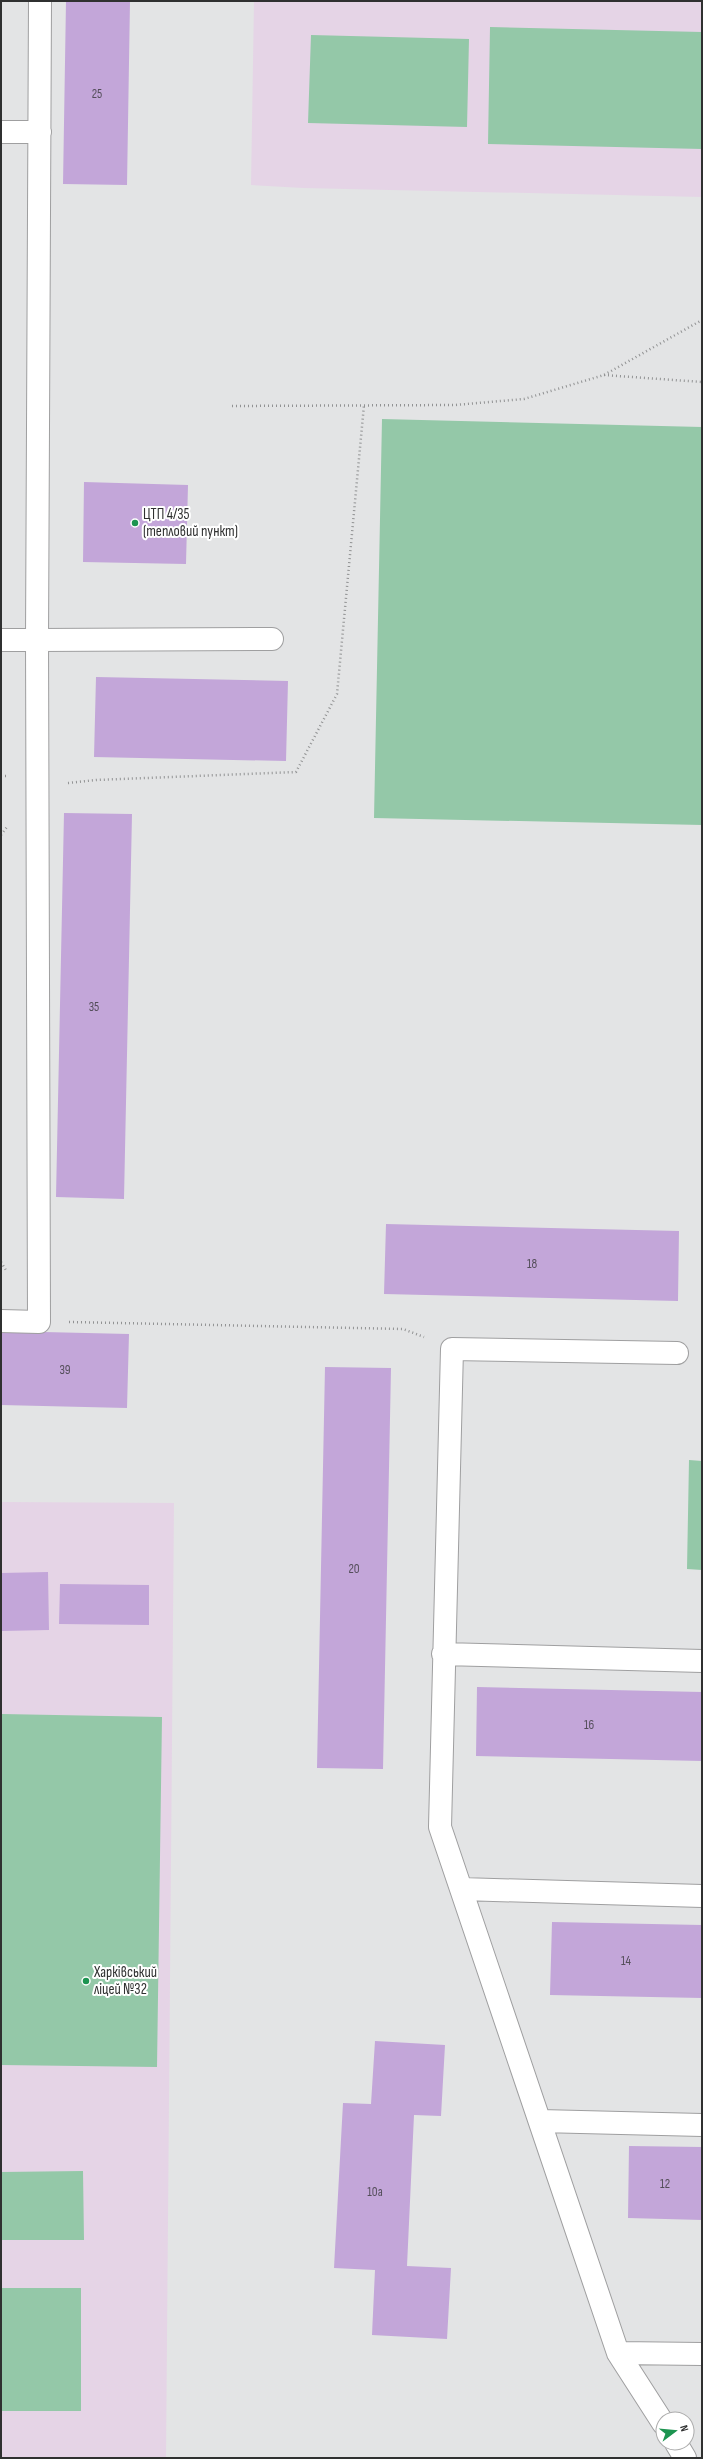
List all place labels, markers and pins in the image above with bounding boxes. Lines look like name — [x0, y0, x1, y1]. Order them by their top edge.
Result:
place label: ЦТП 4/35 (тепловий пункт) — [143, 505, 238, 541]
marker: ЦТП 4/35 (тепловий пункт) — [130, 518, 140, 528]
place label: Харківський ліцей №32 — [93, 1963, 157, 1999]
marker: Харківський ліцей №32 — [81, 1976, 91, 1986]

